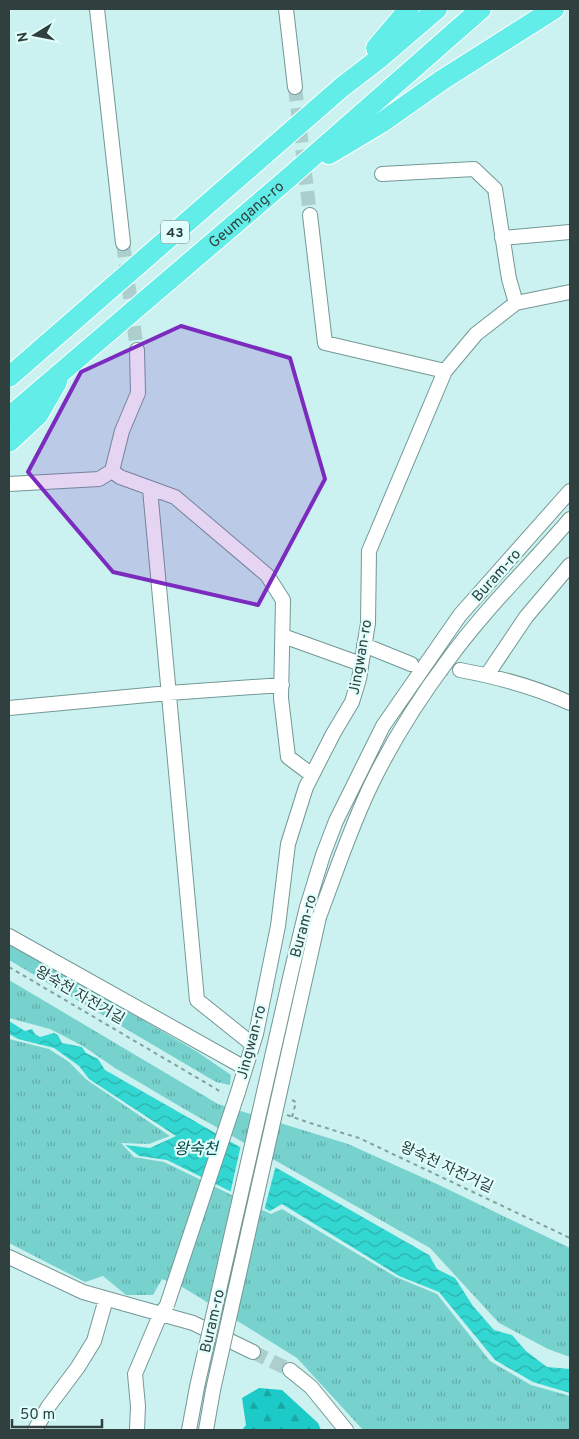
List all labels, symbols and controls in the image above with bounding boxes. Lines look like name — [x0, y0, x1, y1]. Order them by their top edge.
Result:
north arrow — [10, 10, 60, 60]
text: N — [14, 31, 33, 43]
street label: Geumgang-ro — [205, 178, 289, 253]
road number: 43 — [161, 220, 189, 243]
street label: Buram-ro — [468, 546, 526, 606]
street label: Jingwan-ro — [346, 618, 377, 696]
street label: Buram-ro — [287, 893, 322, 960]
street label: 왕숙천 자전거길 — [31, 962, 128, 1030]
street label: Jingwan-ro — [233, 1003, 271, 1082]
street label: 왕숙천 자전거길 — [397, 1138, 496, 1198]
water label: 왕숙천 — [174, 1140, 220, 1160]
street label: Buram-ro — [197, 1288, 230, 1355]
scale bar — [12, 1396, 102, 1428]
text: 50 m — [20, 1406, 55, 1425]

